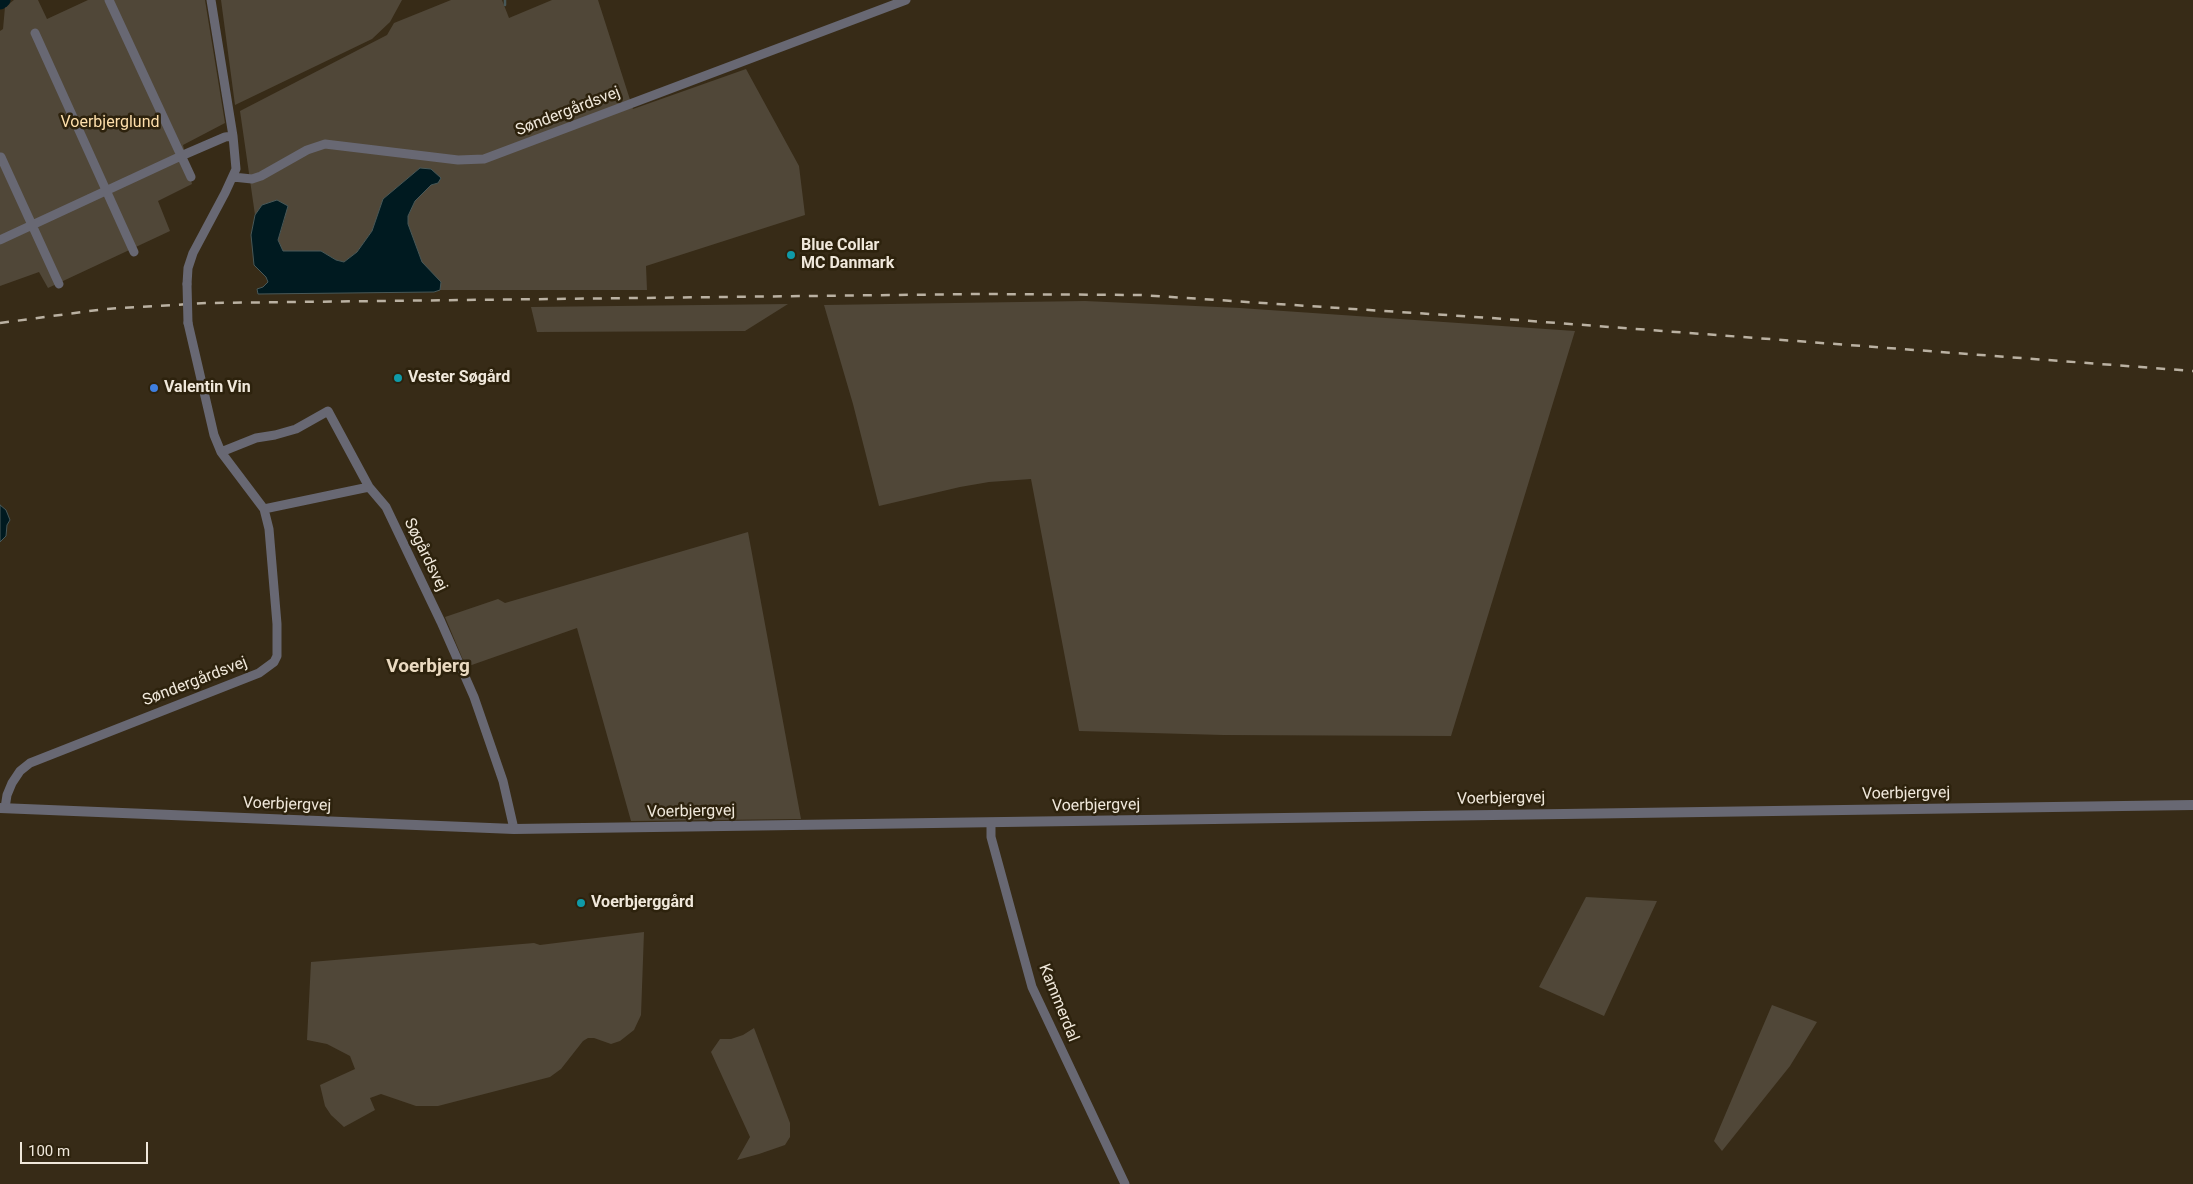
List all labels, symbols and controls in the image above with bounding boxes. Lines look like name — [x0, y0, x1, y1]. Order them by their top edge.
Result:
street label: Søndergårdsvej — [513, 83, 623, 141]
park label: Voerbjerglund — [61, 113, 159, 133]
place label: Blue Collar MC Danmark — [801, 236, 894, 274]
marker: Blue Collar MC Danmark — [785, 249, 797, 261]
place label: Vester Søgård — [408, 368, 510, 388]
marker: Vester Søgård — [392, 372, 404, 384]
place label: Valentin Vin — [164, 378, 251, 398]
marker: Valentin Vin — [148, 382, 160, 394]
street label: Søgårdsvej — [399, 515, 451, 595]
street label: Søndergårdsvej — [140, 653, 250, 711]
district label: Voerbjerg — [386, 656, 470, 678]
street label: Voerbjergvej — [1862, 784, 1950, 804]
street label: Voerbjergvej — [1457, 789, 1545, 809]
street label: Voerbjergvej — [243, 794, 331, 816]
street label: Voerbjergvej — [1052, 796, 1140, 816]
street label: Voerbjergvej — [647, 802, 735, 822]
place label: Voerbjerggård — [591, 893, 694, 913]
marker: Voerbjerggård — [575, 897, 587, 909]
street label: Kammerdal — [1034, 961, 1082, 1045]
scale bar — [22, 1132, 150, 1164]
text: 100 m — [28, 1142, 70, 1160]

